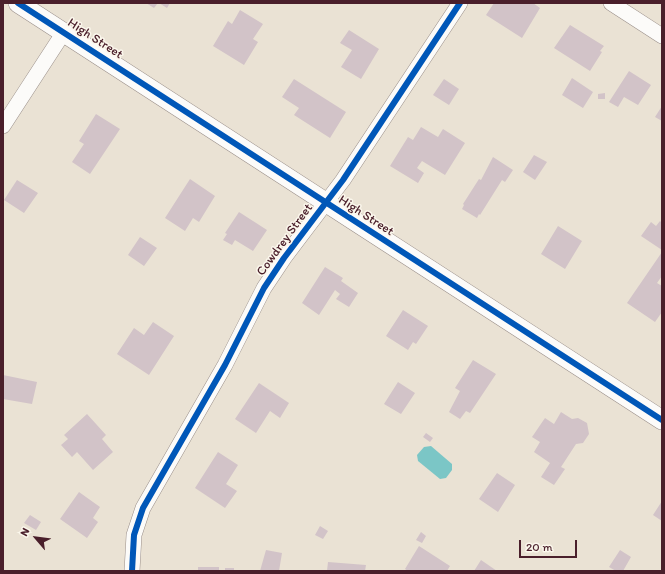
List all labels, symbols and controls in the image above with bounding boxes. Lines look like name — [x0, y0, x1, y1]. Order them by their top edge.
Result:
street label: High Street — [64, 15, 126, 63]
street label: High Street — [335, 192, 397, 240]
street label: Cowdrey Street — [254, 201, 316, 279]
north arrow — [16, 518, 56, 558]
text: N — [17, 526, 32, 538]
scale bar — [521, 532, 579, 558]
text: 20 m — [526, 540, 553, 554]

